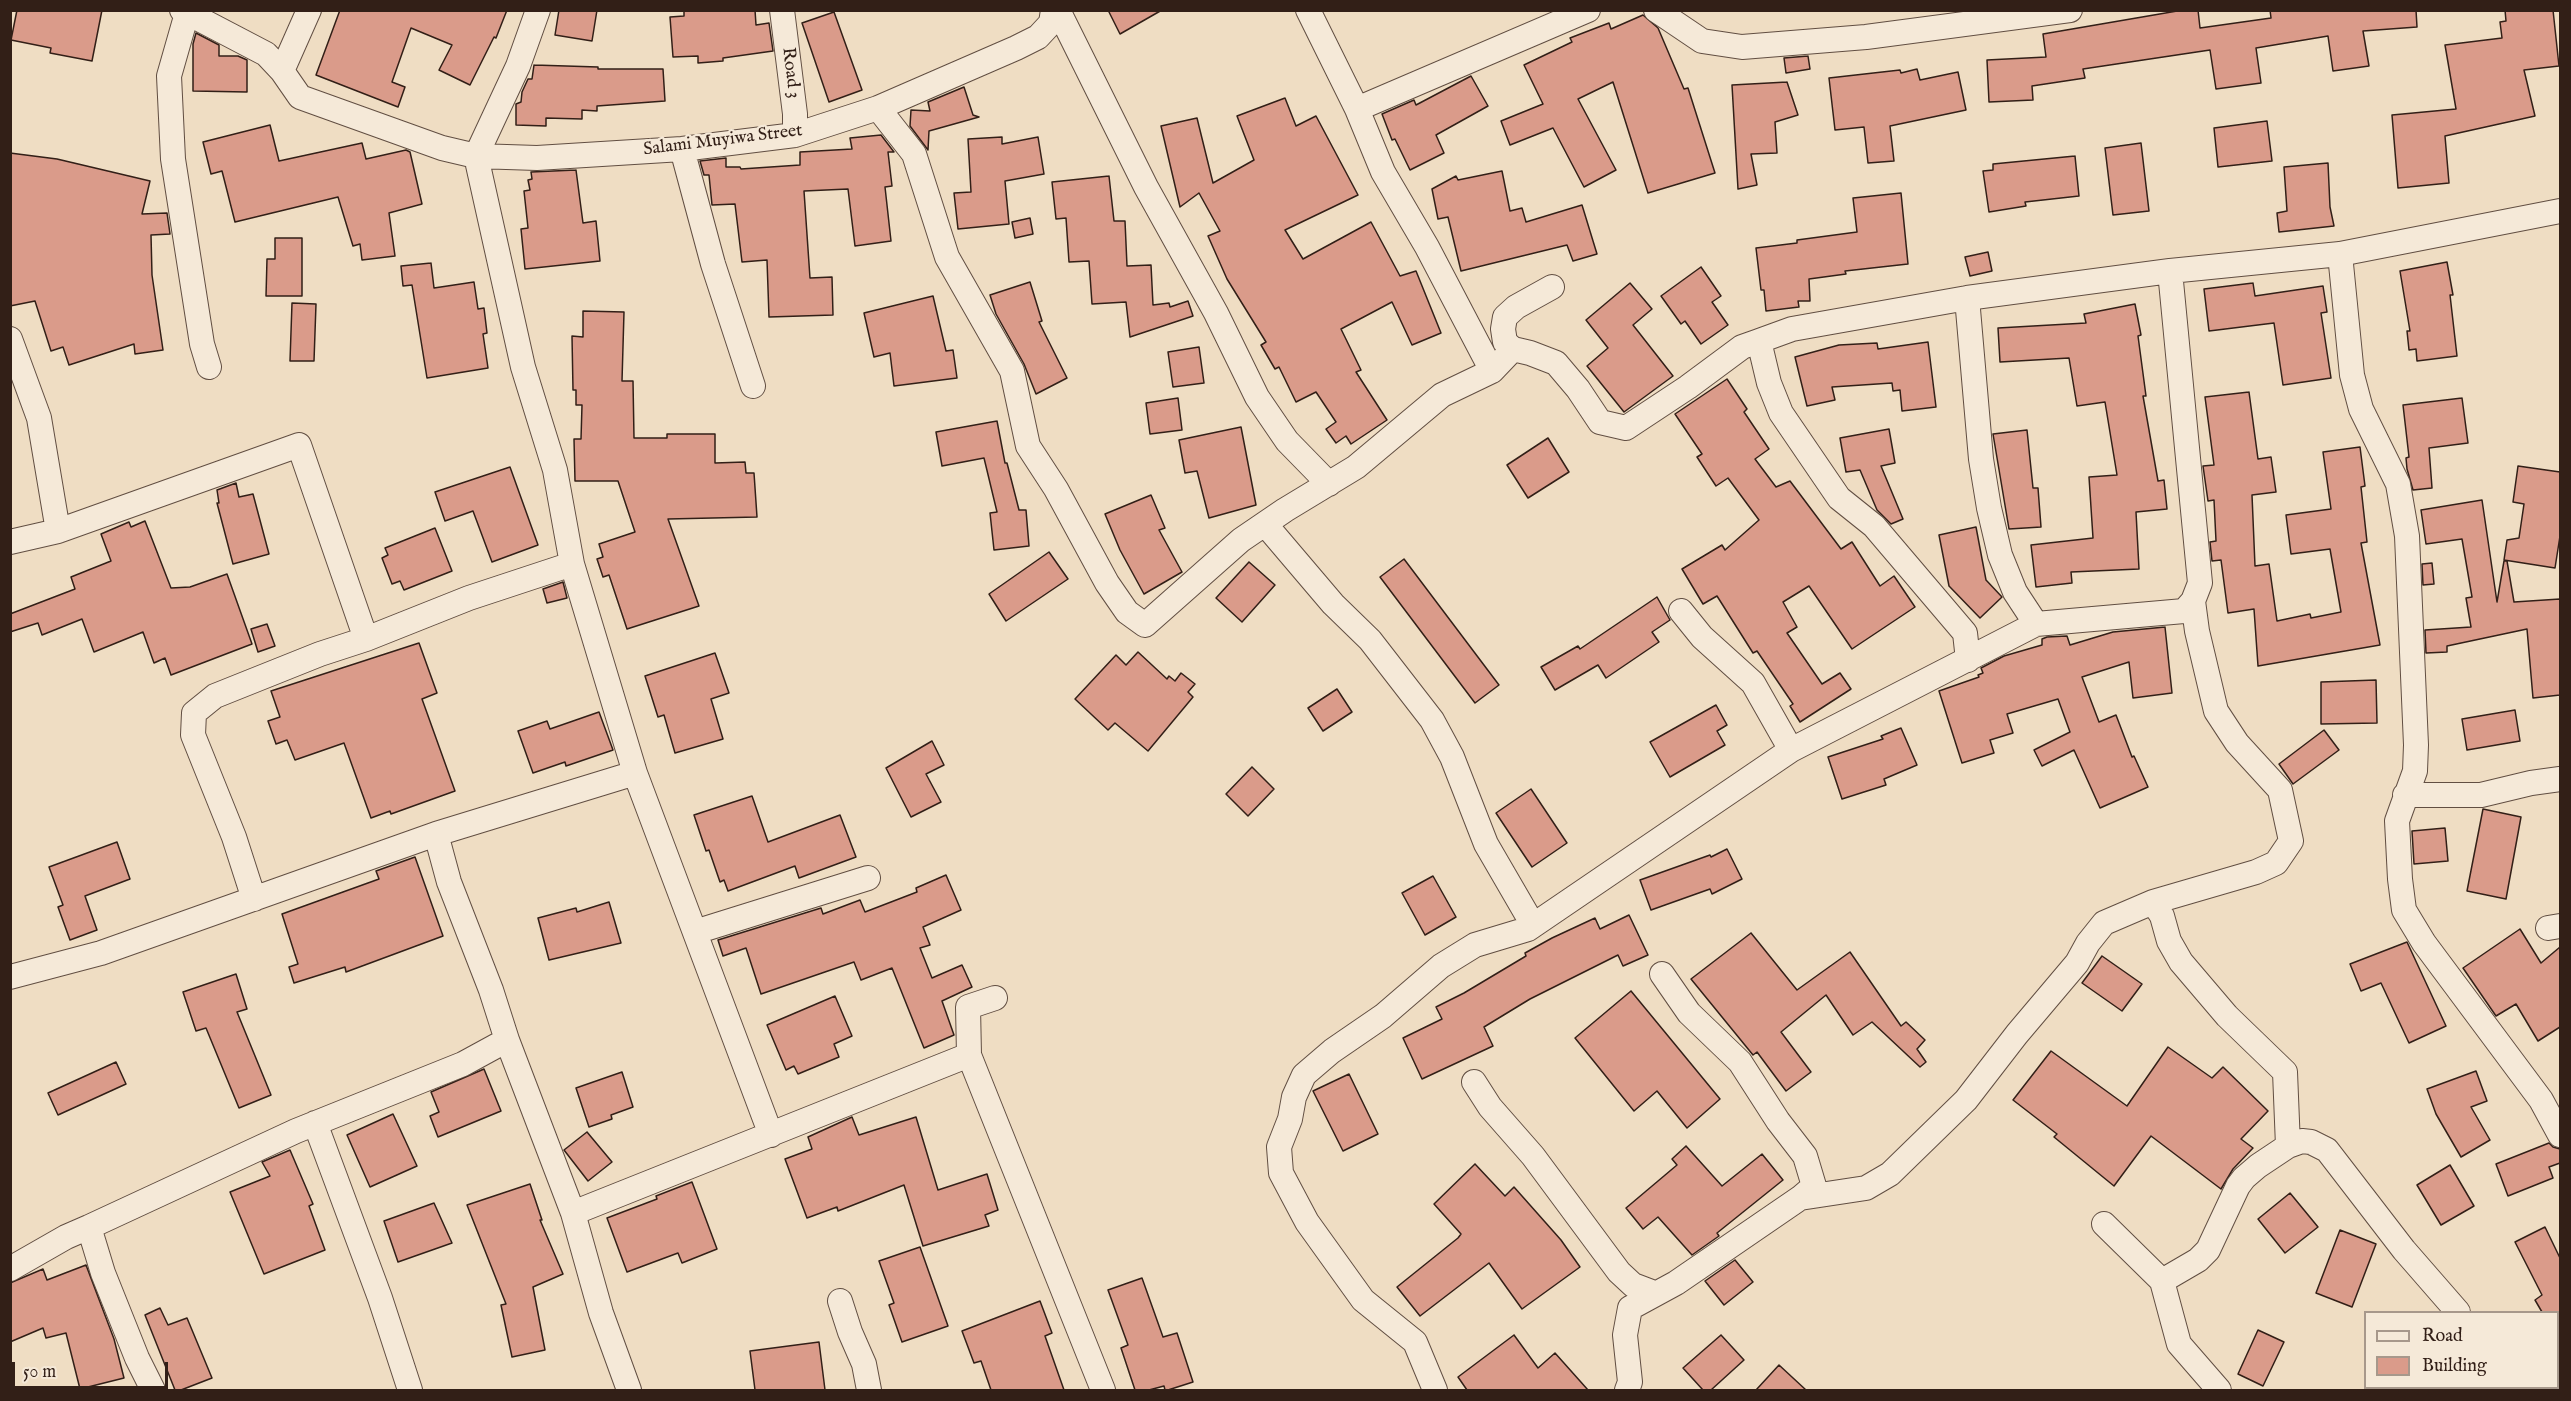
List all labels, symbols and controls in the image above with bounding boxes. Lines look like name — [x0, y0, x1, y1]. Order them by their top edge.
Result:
street label: Road 3 — [776, 46, 804, 100]
street label: Salami Muyiwa Street — [642, 121, 804, 161]
legend — [2364, 1311, 2559, 1389]
text: Road — [2422, 1325, 2463, 1348]
scale bar — [15, 1350, 171, 1388]
text: Building — [2422, 1355, 2487, 1378]
text: 50 m — [23, 1361, 56, 1384]

